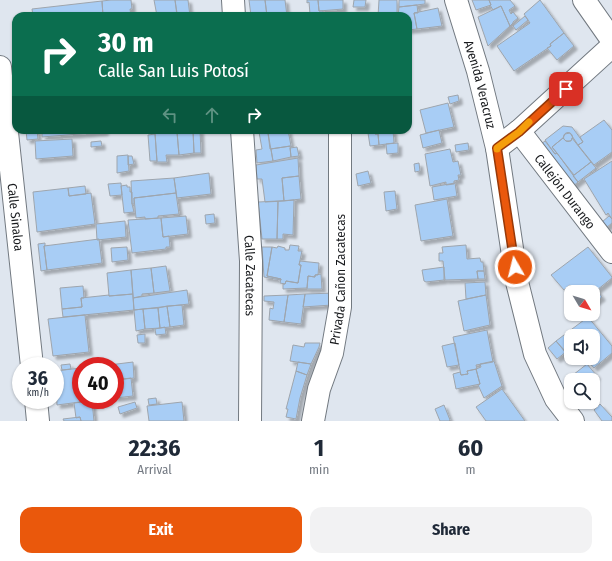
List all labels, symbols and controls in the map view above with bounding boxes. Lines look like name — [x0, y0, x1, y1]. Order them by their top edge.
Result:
text: 30 m — [98, 26, 154, 59]
icon: right — [32, 28, 84, 80]
street label: Avenida Veracruz — [461, 38, 499, 130]
text: Calle San Luis Potosí — [98, 60, 249, 82]
pin — [549, 72, 583, 106]
icon: arrive — [555, 78, 577, 100]
icon: left — [159, 104, 181, 126]
icon: ahead — [201, 104, 223, 126]
icon: right — [243, 104, 265, 126]
street label: Callejón Durango — [532, 151, 599, 232]
street label: Calle Sinaloa — [5, 182, 27, 252]
street label: Privada Cañon Zacatecas — [326, 214, 348, 346]
street label: Calle Zacatecas — [242, 235, 258, 317]
position arrow — [494, 246, 536, 288]
north arrow — [564, 285, 600, 321]
map controls — [564, 285, 600, 409]
button: sound — [564, 329, 600, 365]
speed limit sign: 40 — [72, 357, 124, 409]
text: 36 — [28, 366, 48, 390]
button: search — [564, 373, 600, 409]
text: km/h — [27, 387, 49, 399]
text: 22:36 — [129, 434, 181, 462]
text: 1 — [314, 434, 324, 462]
text: 60 — [458, 434, 483, 462]
text: Arrival — [137, 462, 172, 477]
text: min — [309, 462, 329, 477]
text: m — [466, 462, 476, 477]
button: Exit — [20, 507, 302, 553]
button: Share — [310, 507, 592, 553]

